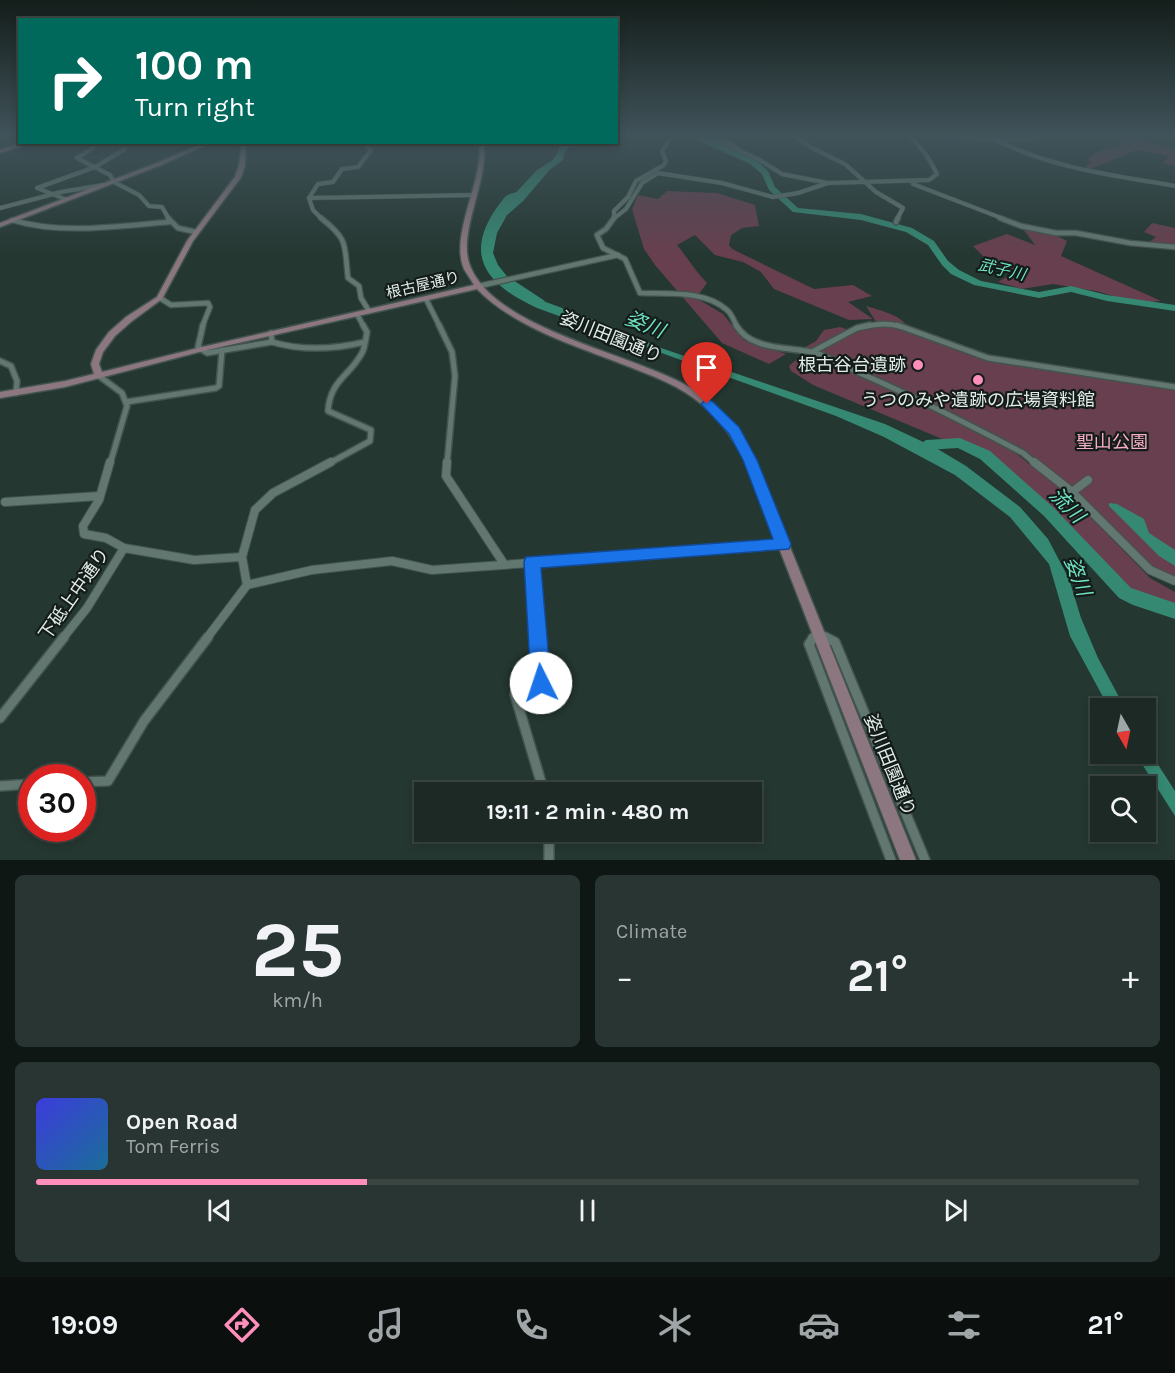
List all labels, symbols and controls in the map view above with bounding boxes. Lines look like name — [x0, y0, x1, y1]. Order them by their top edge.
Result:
text: 100 m — [135, 40, 254, 90]
icon: right — [36, 42, 114, 120]
text: Turn right — [135, 91, 255, 123]
water label: 武子川 — [976, 255, 1029, 285]
street label: 根古屋通り — [384, 268, 462, 302]
water label: 姿川 — [622, 306, 670, 343]
street label: 姿川田園通り — [557, 307, 665, 367]
pin — [681, 342, 732, 404]
icon: arrive — [690, 351, 723, 384]
place label: 根古谷台遺跡 — [798, 354, 906, 376]
marker: 根古谷台遺跡 — [911, 358, 925, 372]
marker: うつのみや遺跡の広場資料館 — [971, 373, 985, 387]
place label: うつのみや遺跡の広場資料館 — [861, 389, 1095, 411]
park label: 聖山公園 — [1076, 431, 1148, 453]
water label: 流川 — [1044, 483, 1090, 529]
street label: 下砥上中通り — [34, 543, 114, 645]
water label: 姿川 — [1060, 553, 1096, 601]
position arrow — [509, 651, 573, 715]
north arrow — [1090, 698, 1156, 764]
map controls — [1090, 698, 1156, 842]
street label: 姿川田園通り — [860, 711, 920, 819]
speed limit sign: 30 — [18, 764, 96, 842]
button: search — [1090, 776, 1156, 842]
text: 19:11 · 2 min · 480 m — [487, 799, 689, 825]
text: 25 — [251, 904, 344, 996]
text: Climate — [616, 920, 687, 943]
text: 21° — [847, 950, 908, 1002]
text: − — [616, 958, 633, 996]
text: + — [1122, 958, 1139, 996]
text: km/h — [272, 989, 323, 1012]
text: Open Road — [126, 1109, 238, 1135]
text: Tom Ferris — [126, 1135, 220, 1158]
icon: previous — [203, 1194, 236, 1227]
icon: pause — [571, 1194, 604, 1227]
icon: next — [939, 1194, 972, 1227]
icon: directions — [221, 1304, 263, 1346]
icon: music — [365, 1304, 407, 1346]
icon: phone — [510, 1304, 552, 1346]
icon: climate — [654, 1304, 696, 1346]
icon: car — [798, 1304, 840, 1346]
icon: filters — [943, 1304, 985, 1346]
text: 19:09 — [51, 1309, 118, 1341]
text: 21° — [1087, 1309, 1124, 1341]

